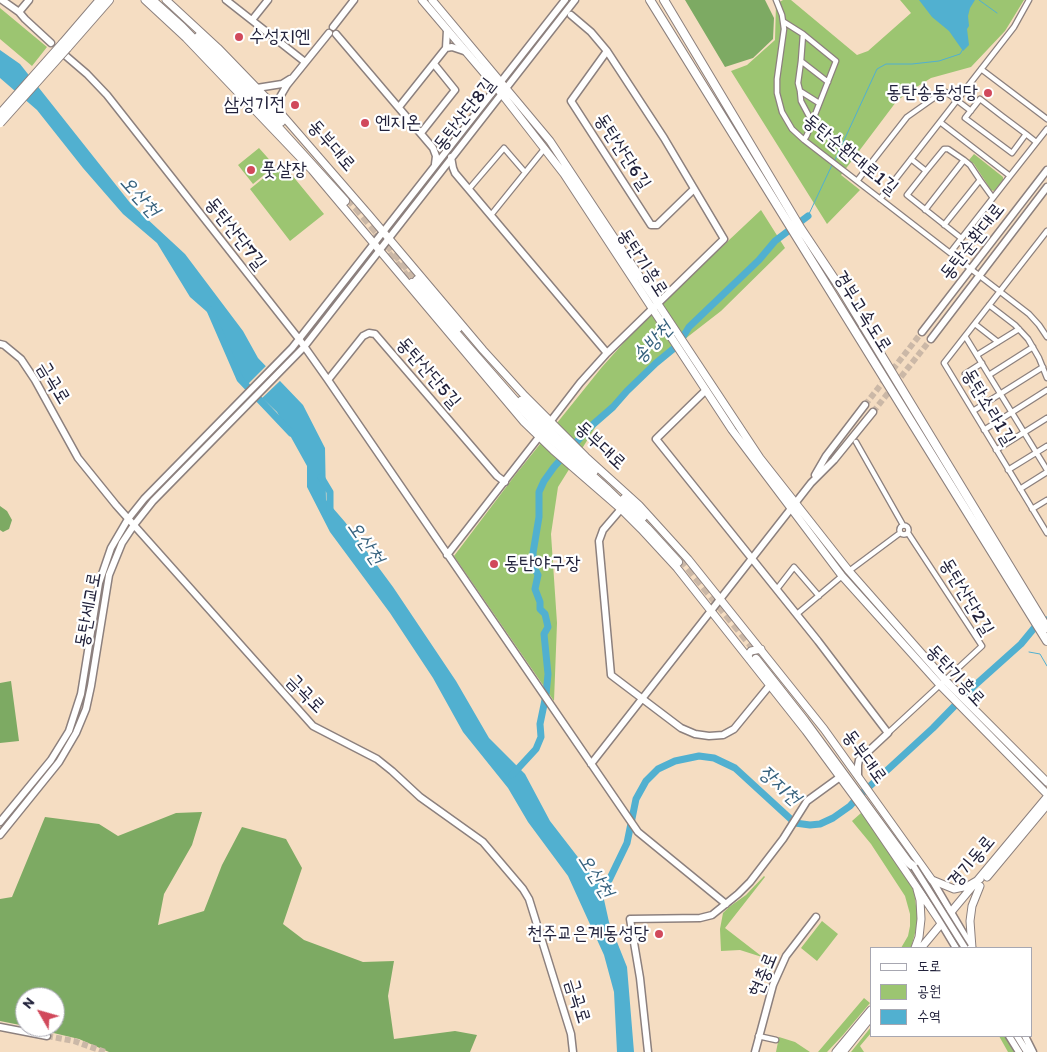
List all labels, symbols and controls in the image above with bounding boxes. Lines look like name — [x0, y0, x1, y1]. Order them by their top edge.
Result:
place label: 수성지엔 — [249, 26, 310, 48]
marker: 수성지엔 — [233, 31, 245, 43]
street label: 동탄산단8길 — [429, 74, 501, 156]
place label: 동탄송동성당 — [886, 82, 978, 104]
marker: 동탄송동성당 — [982, 87, 994, 99]
place label: 삼성기전 — [224, 94, 285, 116]
marker: 삼성기전 — [289, 99, 301, 111]
street label: 동탄산단6길 — [589, 110, 655, 194]
street label: 동탄순환대로1길 — [798, 110, 902, 200]
place label: 엔지온 — [375, 112, 421, 134]
street label: 동부대로 — [302, 115, 360, 177]
marker: 엔지온 — [359, 117, 371, 129]
place label: 풋살장 — [261, 159, 307, 181]
marker: 풋살장 — [245, 164, 257, 176]
water label: 오산천 — [114, 171, 164, 223]
street label: 동탄산단7길 — [200, 193, 270, 275]
street label: 동탄순환대로 — [936, 199, 1010, 285]
street label: 동탄기흥로 — [612, 225, 672, 301]
street label: 경부고속도로 — [828, 267, 896, 357]
water label: 송방천 — [628, 317, 678, 369]
street label: 동탄산단5길 — [391, 333, 465, 413]
street label: 금곡로 — [31, 357, 75, 409]
street label: 동탄소라1길 — [956, 365, 1020, 449]
street label: 동부대로 — [570, 417, 630, 475]
water label: 오산천 — [341, 516, 389, 570]
place label: 동탄야구장 — [504, 553, 580, 575]
street label: 동탄산단2길 — [934, 554, 998, 640]
marker: 동탄야구장 — [488, 558, 500, 570]
street label: 동탄세교로 — [71, 570, 107, 650]
street label: 동탄기흥로 — [921, 640, 989, 712]
street label: 금곡로 — [281, 670, 329, 718]
street label: 동부대로 — [837, 726, 891, 788]
water label: 장지천 — [753, 761, 805, 811]
street label: 경기동로 — [944, 831, 1000, 893]
water label: 오산천 — [572, 849, 618, 903]
place label: 천주교은계동성당 — [527, 923, 649, 945]
marker: 천주교은계동성당 — [653, 928, 665, 940]
legend — [870, 947, 1032, 1037]
street label: 현충로 — [745, 949, 783, 1001]
text: 도로 — [917, 957, 941, 975]
street label: 금곡로 — [559, 976, 595, 1026]
text: 공원 — [917, 982, 941, 1000]
north arrow — [15, 987, 65, 1037]
text: N — [19, 994, 38, 1012]
text: 수역 — [917, 1007, 941, 1025]

